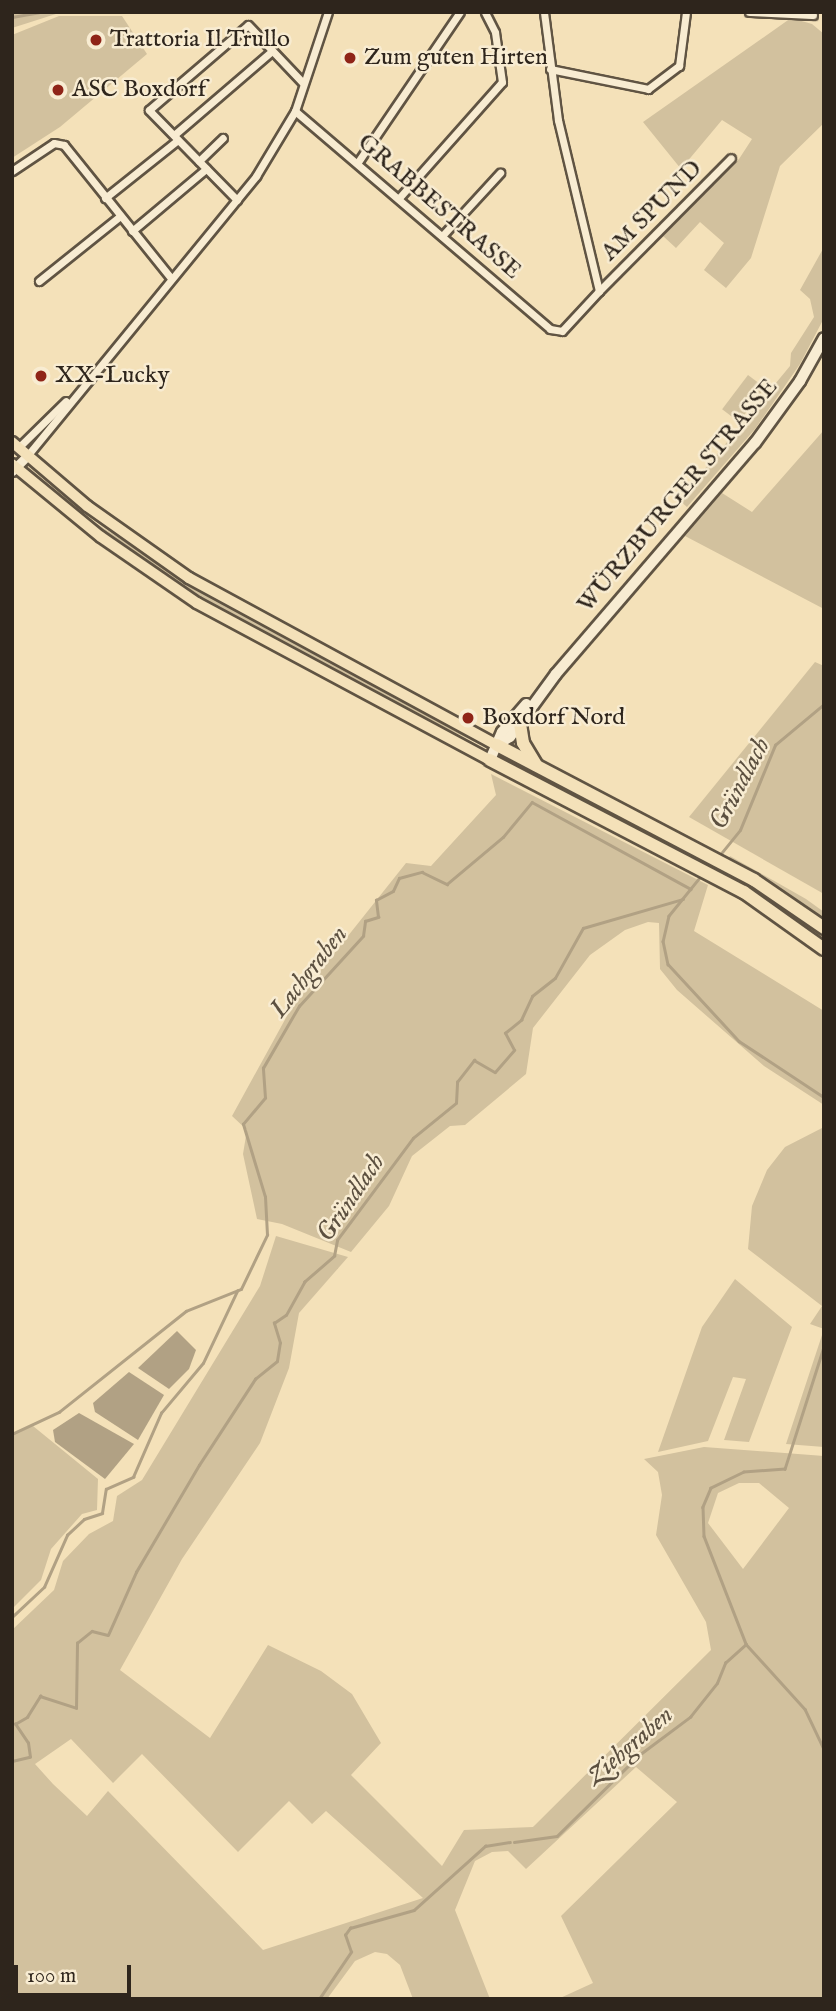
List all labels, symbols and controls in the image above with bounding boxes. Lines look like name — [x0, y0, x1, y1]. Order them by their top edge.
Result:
place label: Trattoria Il Trullo — [110, 26, 290, 54]
marker: Trattoria Il Trullo — [88, 32, 104, 48]
place label: Zum guten Hirten — [364, 44, 548, 72]
marker: Zum guten Hirten — [342, 50, 358, 66]
place label: ASC Boxdorf — [72, 76, 206, 104]
marker: ASC Boxdorf — [50, 82, 66, 98]
street label: GRABBESTRASSE — [351, 128, 527, 286]
street label: AM SPUND — [596, 155, 708, 267]
place label: XX-Lucky — [55, 362, 169, 390]
marker: XX-Lucky — [33, 368, 49, 384]
street label: WÜRZBURGER STRASSE — [572, 373, 784, 619]
place label: Boxdorf Nord — [482, 704, 625, 732]
marker: Boxdorf Nord — [460, 710, 476, 726]
water label: Gründlach — [703, 733, 777, 835]
water label: Lachgraben — [263, 920, 355, 1024]
water label: Gründlach — [310, 1148, 392, 1248]
water label: Ziehgraben — [580, 1700, 680, 1792]
scale bar — [18, 1952, 135, 1996]
text: 100 m — [27, 1963, 76, 1990]

